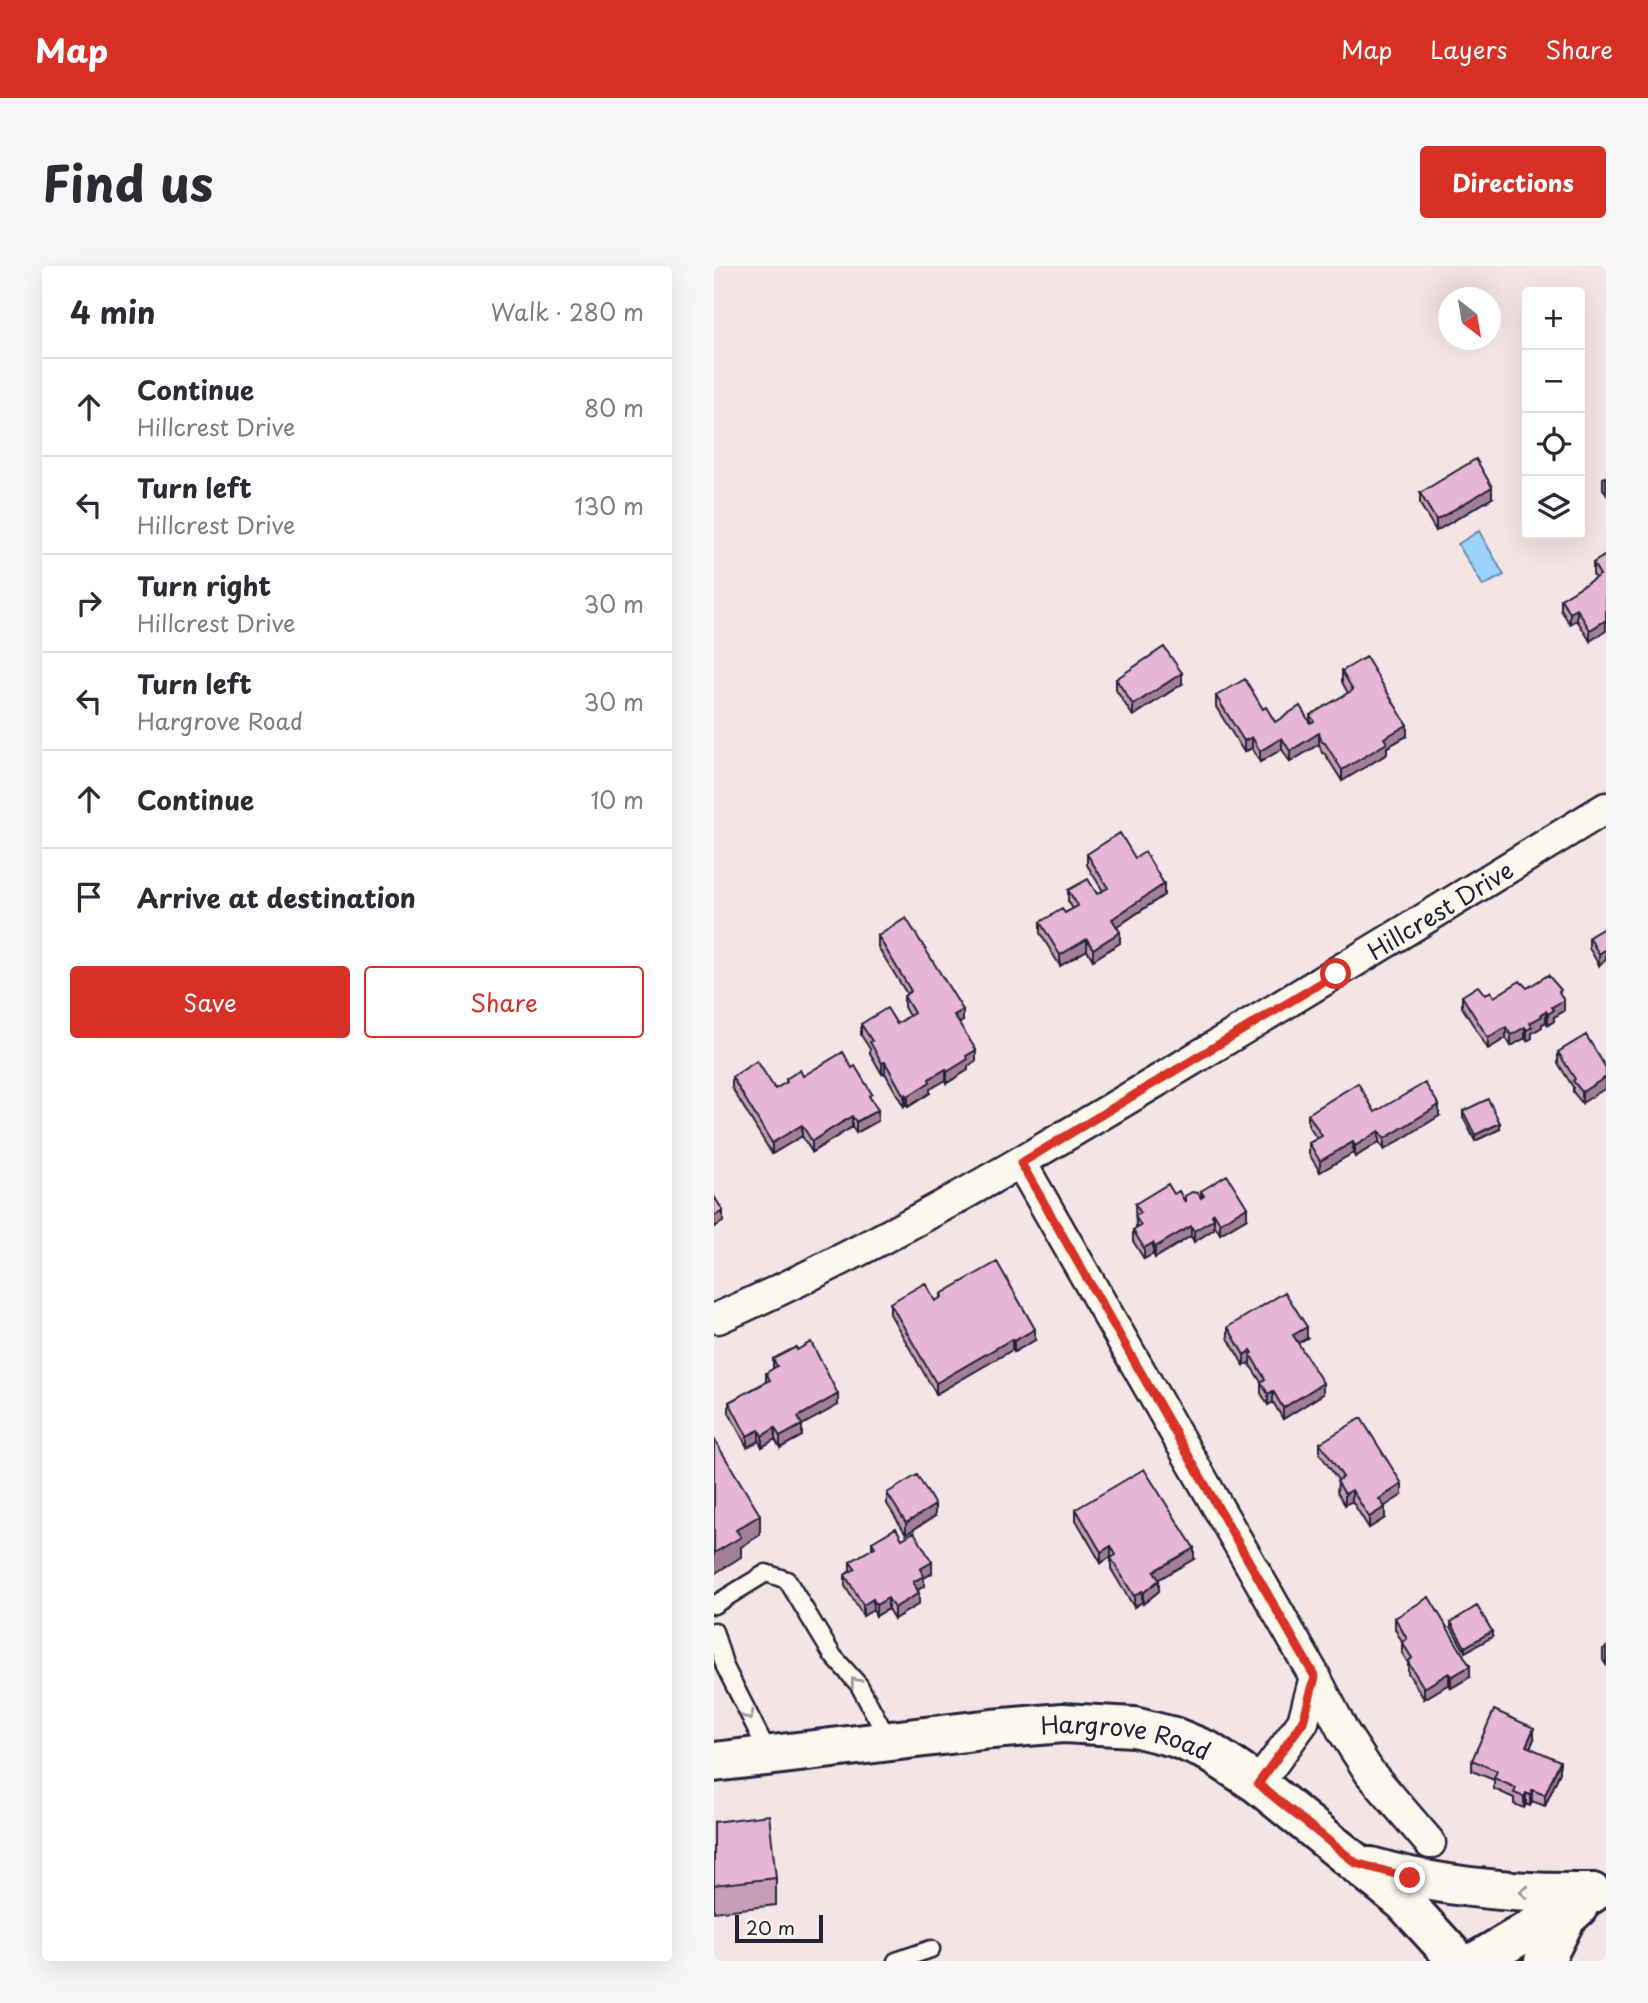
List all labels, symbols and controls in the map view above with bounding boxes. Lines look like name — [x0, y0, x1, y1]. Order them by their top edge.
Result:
text: Map — [35, 24, 108, 74]
text: Map — [1341, 31, 1392, 67]
text: Layers — [1430, 31, 1507, 67]
text: Share — [1545, 31, 1613, 67]
text: Find us — [42, 145, 213, 219]
button: Directions — [1420, 146, 1606, 218]
north arrow — [1438, 287, 1501, 350]
map controls — [1522, 287, 1585, 539]
button: + — [1522, 287, 1585, 350]
text: 4 min — [70, 289, 156, 334]
text: Walk · 280 m — [491, 294, 644, 329]
button: − — [1522, 350, 1585, 413]
text: Continue — [137, 370, 254, 409]
icon: ahead — [70, 388, 108, 426]
text: 80 m — [584, 390, 644, 425]
text: Hillcrest Drive — [137, 409, 295, 444]
button: locate — [1522, 413, 1585, 476]
text: Turn left — [137, 468, 252, 507]
button: layers — [1522, 476, 1585, 539]
icon: left — [70, 486, 108, 524]
text: 130 m — [574, 488, 644, 523]
text: Hillcrest Drive — [137, 507, 295, 542]
text: Turn right — [137, 566, 271, 605]
icon: right — [70, 584, 108, 622]
text: 30 m — [583, 586, 644, 621]
text: Hillcrest Drive — [137, 605, 295, 640]
text: Turn left — [137, 664, 252, 703]
icon: left — [70, 682, 108, 720]
text: 30 m — [583, 684, 644, 719]
text: Hargrove Road — [137, 703, 303, 738]
icon: ahead — [70, 780, 108, 818]
text: Continue — [137, 780, 254, 819]
text: 10 m — [590, 782, 644, 817]
street label: Hillcrest Drive — [1360, 851, 1520, 968]
icon: arrive — [70, 878, 108, 916]
text: Arrive at destination — [137, 878, 416, 917]
route start — [1320, 958, 1351, 989]
button: Save — [70, 966, 350, 1038]
button: Share — [364, 966, 644, 1038]
one-way arrow — [851, 1677, 864, 1690]
street label: Hargrove Road — [1039, 1705, 1216, 1768]
one-way arrow — [741, 1709, 755, 1721]
route end — [1394, 1862, 1425, 1893]
one-way arrow — [1518, 1885, 1529, 1900]
scale bar — [735, 1912, 822, 1944]
text: 20 m — [746, 1913, 795, 1941]

